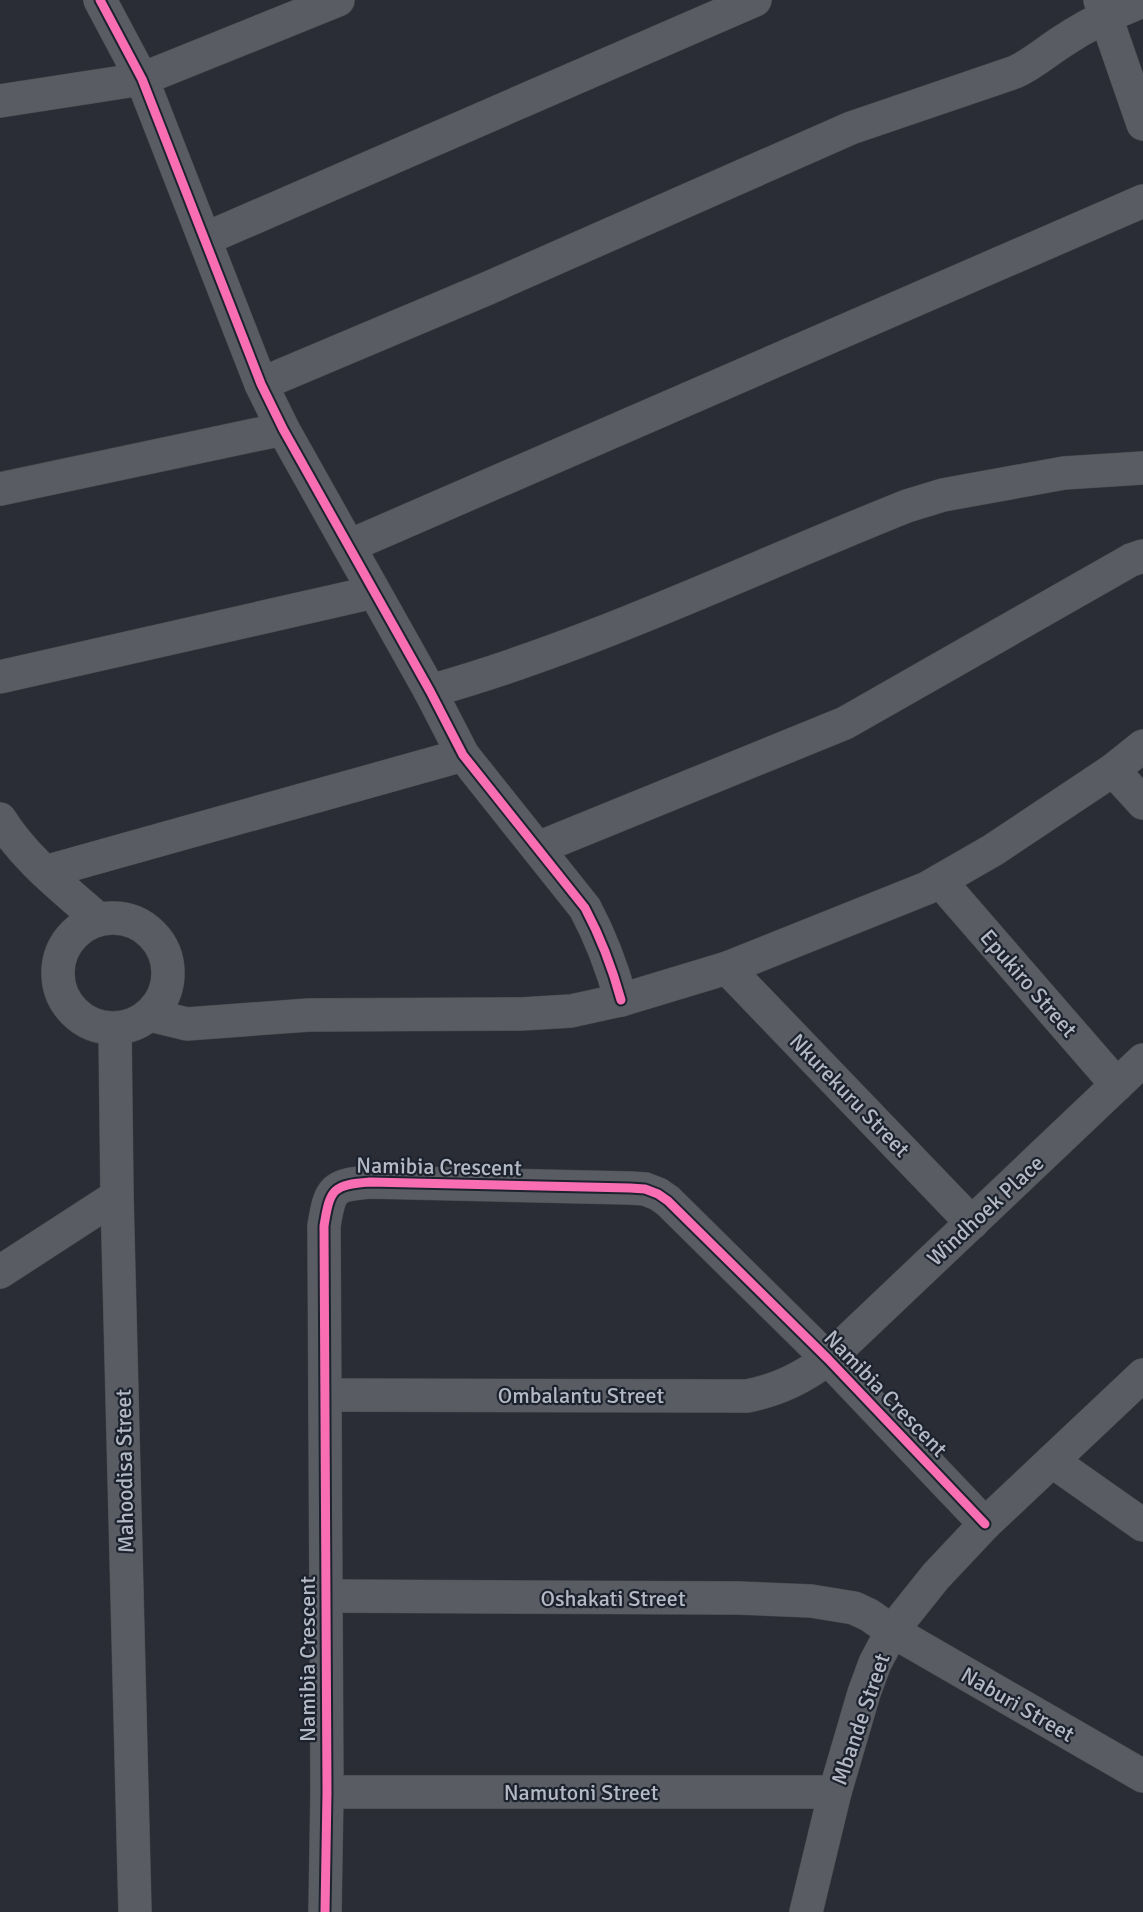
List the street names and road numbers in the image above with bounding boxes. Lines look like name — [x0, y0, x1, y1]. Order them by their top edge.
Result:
street label: Epukiro Street — [974, 924, 1083, 1043]
street label: Nkurekuru Street — [784, 1028, 916, 1163]
street label: Windhoek Place — [921, 1149, 1049, 1271]
street label: Namibia Crescent — [356, 1152, 522, 1181]
street label: Namibia Crescent — [818, 1324, 953, 1463]
street label: Ombalantu Street — [498, 1382, 664, 1409]
street label: Mahoodisa Street — [110, 1388, 139, 1553]
street label: Namibia Crescent — [294, 1576, 321, 1742]
street label: Oshakati Street — [540, 1585, 686, 1612]
street label: Mbande Street — [825, 1650, 896, 1788]
street label: Naburi Street — [956, 1661, 1079, 1748]
street label: Namutoni Street — [504, 1779, 659, 1806]

